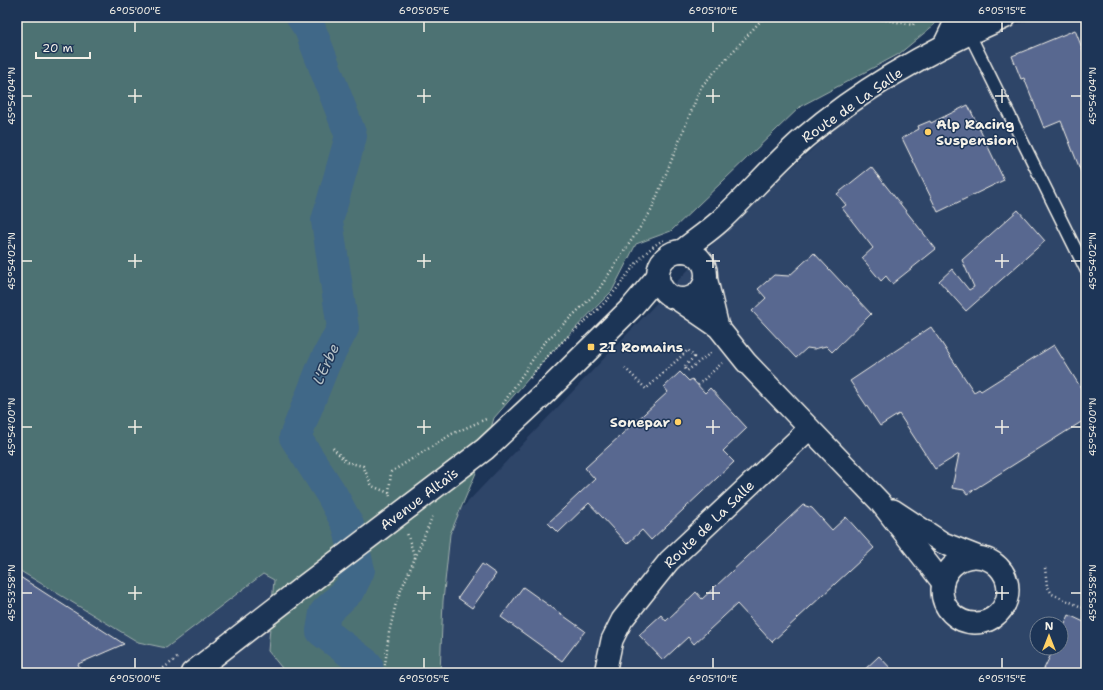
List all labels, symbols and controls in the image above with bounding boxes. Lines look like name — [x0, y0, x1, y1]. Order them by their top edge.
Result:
text: 6°05'00"E — [109, 4, 161, 17]
text: 6°05'05"E — [399, 4, 449, 17]
text: 6°05'10"E — [689, 4, 737, 17]
text: 6°05'15"E — [978, 4, 1026, 17]
scale bar — [36, 34, 90, 60]
text: 20 m — [42, 40, 73, 56]
street label: Route de La Salle — [798, 63, 906, 147]
text: 45°54'04"N — [5, 67, 18, 125]
text: 45°54'04"N — [1086, 67, 1099, 125]
place label: Alp Racing Suspension — [936, 115, 1016, 149]
marker: Alp Racing Suspension — [923, 127, 933, 137]
text: 45°54'02"N — [5, 232, 18, 290]
text: 45°54'02"N — [1086, 232, 1099, 290]
place label: ZI Romains — [599, 338, 683, 356]
water label: L'Erbe — [308, 340, 344, 388]
marker: ZI Romains — [586, 342, 596, 352]
text: 45°54'00"N — [5, 398, 18, 456]
text: 45°54'00"N — [1086, 398, 1099, 456]
place label: Sonepar — [610, 413, 670, 431]
marker: Sonepar — [673, 417, 683, 427]
street label: Avenue Altaïs — [376, 464, 462, 534]
street label: Route de La Salle — [660, 476, 758, 572]
text: 45°53'58"N — [5, 564, 18, 622]
text: 45°53'58"N — [1086, 564, 1099, 622]
north arrow — [1029, 616, 1069, 656]
text: N — [1045, 619, 1054, 634]
text: 6°05'00"E — [109, 672, 161, 685]
text: 6°05'05"E — [399, 672, 449, 685]
text: 6°05'10"E — [689, 672, 737, 685]
text: 6°05'15"E — [978, 672, 1026, 685]

